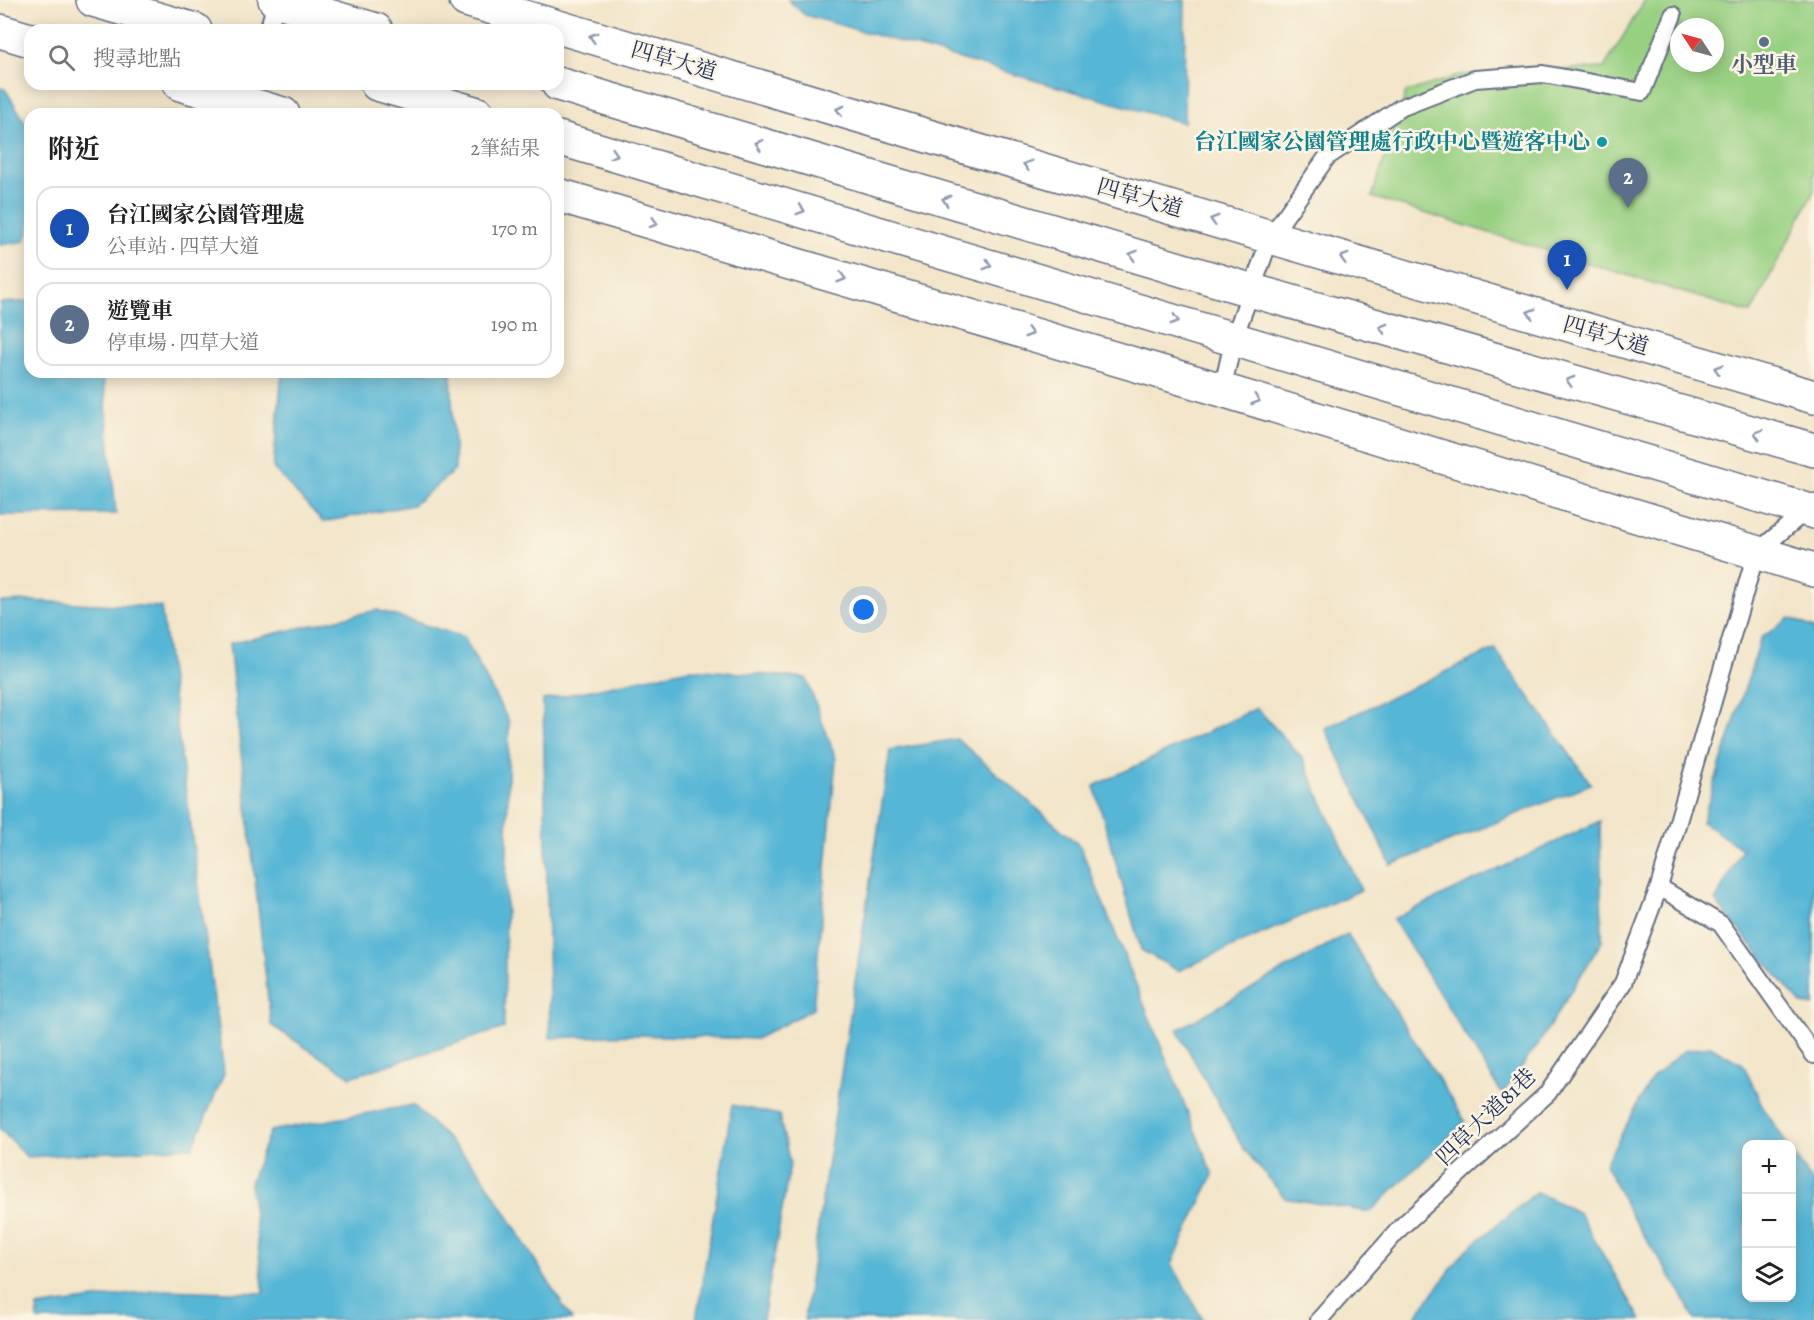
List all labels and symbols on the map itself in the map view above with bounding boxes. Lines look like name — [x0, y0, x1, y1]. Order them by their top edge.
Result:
north arrow — [1670, 18, 1724, 72]
one-way arrow — [588, 32, 599, 44]
street label: 四草大道 — [628, 34, 720, 88]
marker: 小型車 — [1757, 35, 1771, 49]
place label: 小型車 — [1731, 50, 1797, 80]
one-way arrow — [835, 105, 846, 117]
place label: 台江國家公園管理處行政中心暨遊客中心 — [1194, 127, 1590, 157]
marker: 台江國家公園管理處行政中心暨遊客中心 — [1595, 135, 1609, 149]
one-way arrow — [754, 139, 765, 151]
one-way arrow — [608, 147, 619, 159]
pin: 2 — [1608, 158, 1648, 208]
one-way arrow — [1022, 160, 1033, 172]
street label: 四草大道 — [1094, 171, 1186, 225]
one-way arrow — [941, 195, 952, 207]
one-way arrow — [795, 203, 806, 215]
one-way arrow — [1210, 215, 1220, 227]
one-way arrow — [649, 216, 659, 228]
pin: 1 — [1548, 240, 1586, 290]
one-way arrow — [1128, 250, 1139, 262]
one-way arrow — [1339, 253, 1350, 265]
one-way arrow — [982, 258, 993, 270]
one-way arrow — [836, 271, 846, 283]
one-way arrow — [1526, 308, 1537, 320]
street label: 四草大道 — [1560, 309, 1652, 363]
one-way arrow — [1169, 313, 1180, 325]
one-way arrow — [1378, 322, 1388, 335]
one-way arrow — [1023, 326, 1034, 338]
one-way arrow — [1713, 363, 1723, 376]
one-way arrow — [1565, 376, 1576, 388]
one-way arrow — [1250, 393, 1261, 405]
one-way arrow — [1753, 429, 1763, 442]
your location — [849, 595, 878, 624]
street label: 四草大道81巷 — [1429, 1062, 1543, 1172]

